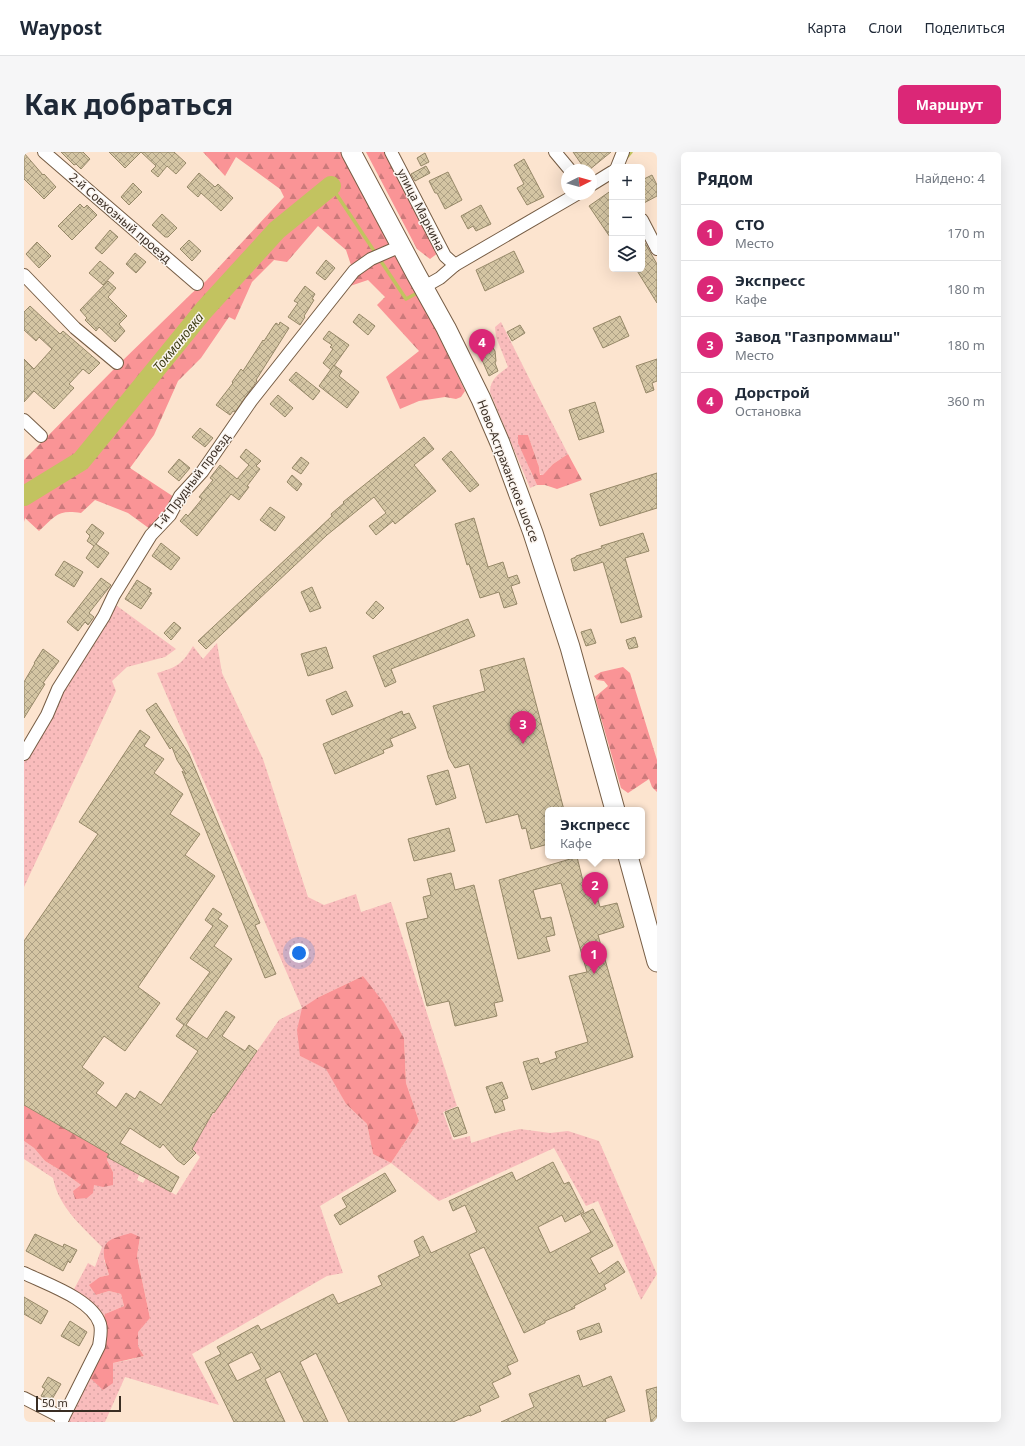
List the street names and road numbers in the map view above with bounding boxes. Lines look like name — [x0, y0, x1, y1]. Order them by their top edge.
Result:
street label: улица Маркина — [393, 166, 449, 254]
street label: 2-й Совхозный проезд — [66, 169, 176, 267]
street label: Ново-Астраханское шоссе — [473, 397, 544, 545]
street label: 1-й Прудный проезд — [149, 429, 234, 534]

